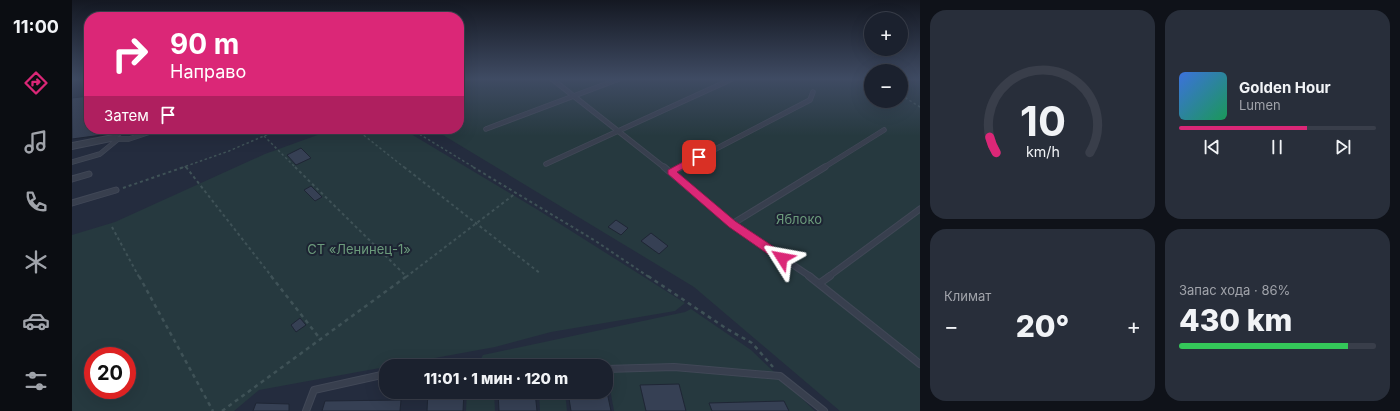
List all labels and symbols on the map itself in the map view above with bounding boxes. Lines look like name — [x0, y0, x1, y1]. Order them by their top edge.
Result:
pin — [682, 140, 716, 174]
park label: Яблоко — [776, 211, 822, 227]
position arrow — [761, 237, 803, 279]
park label: СТ «Ленинец-1» — [307, 241, 411, 257]
speed limit sign: 20 — [84, 347, 136, 399]

